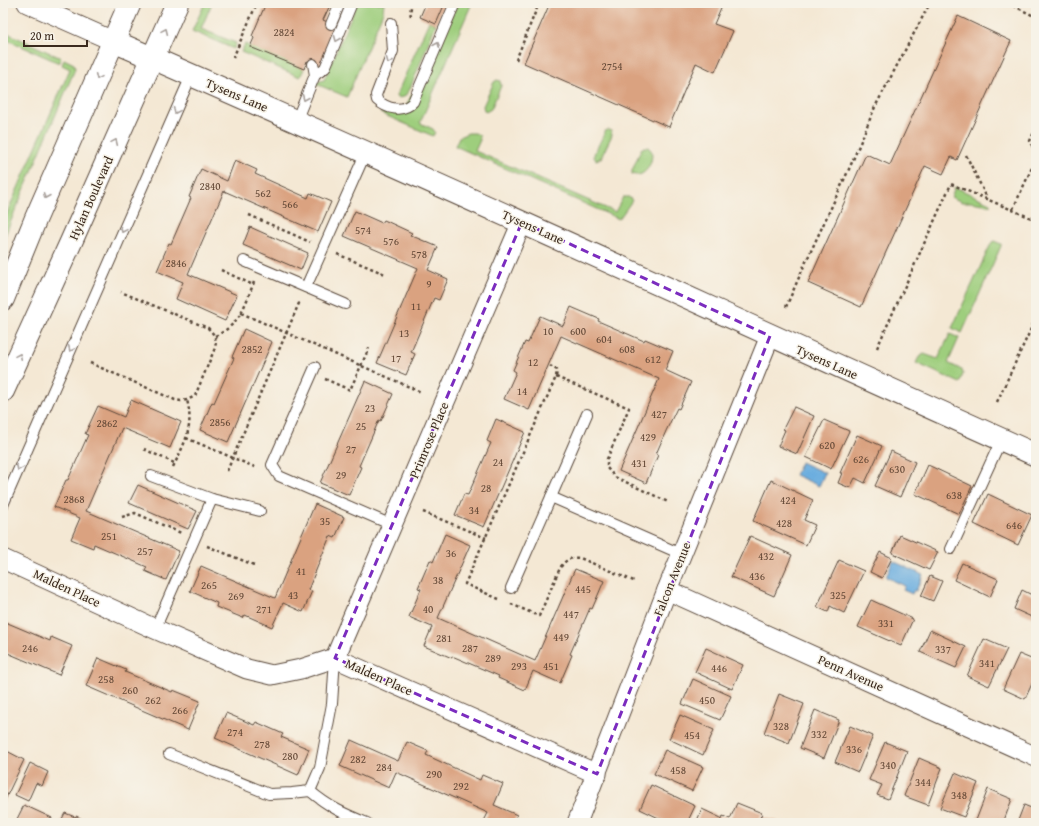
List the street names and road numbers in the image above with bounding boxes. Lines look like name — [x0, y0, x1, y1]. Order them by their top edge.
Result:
street label: Tysens Lane — [203, 73, 271, 117]
street label: Hylan Boulevard — [64, 153, 118, 243]
street label: Tysens Lane — [499, 205, 567, 249]
street label: Tysens Lane — [793, 340, 861, 384]
street label: Primrose Place — [404, 399, 454, 481]
street label: Falcon Avenue — [649, 539, 695, 619]
street label: Malden Place — [30, 564, 104, 612]
street label: Penn Avenue — [815, 650, 887, 696]
street label: Malden Place — [342, 654, 416, 700]

